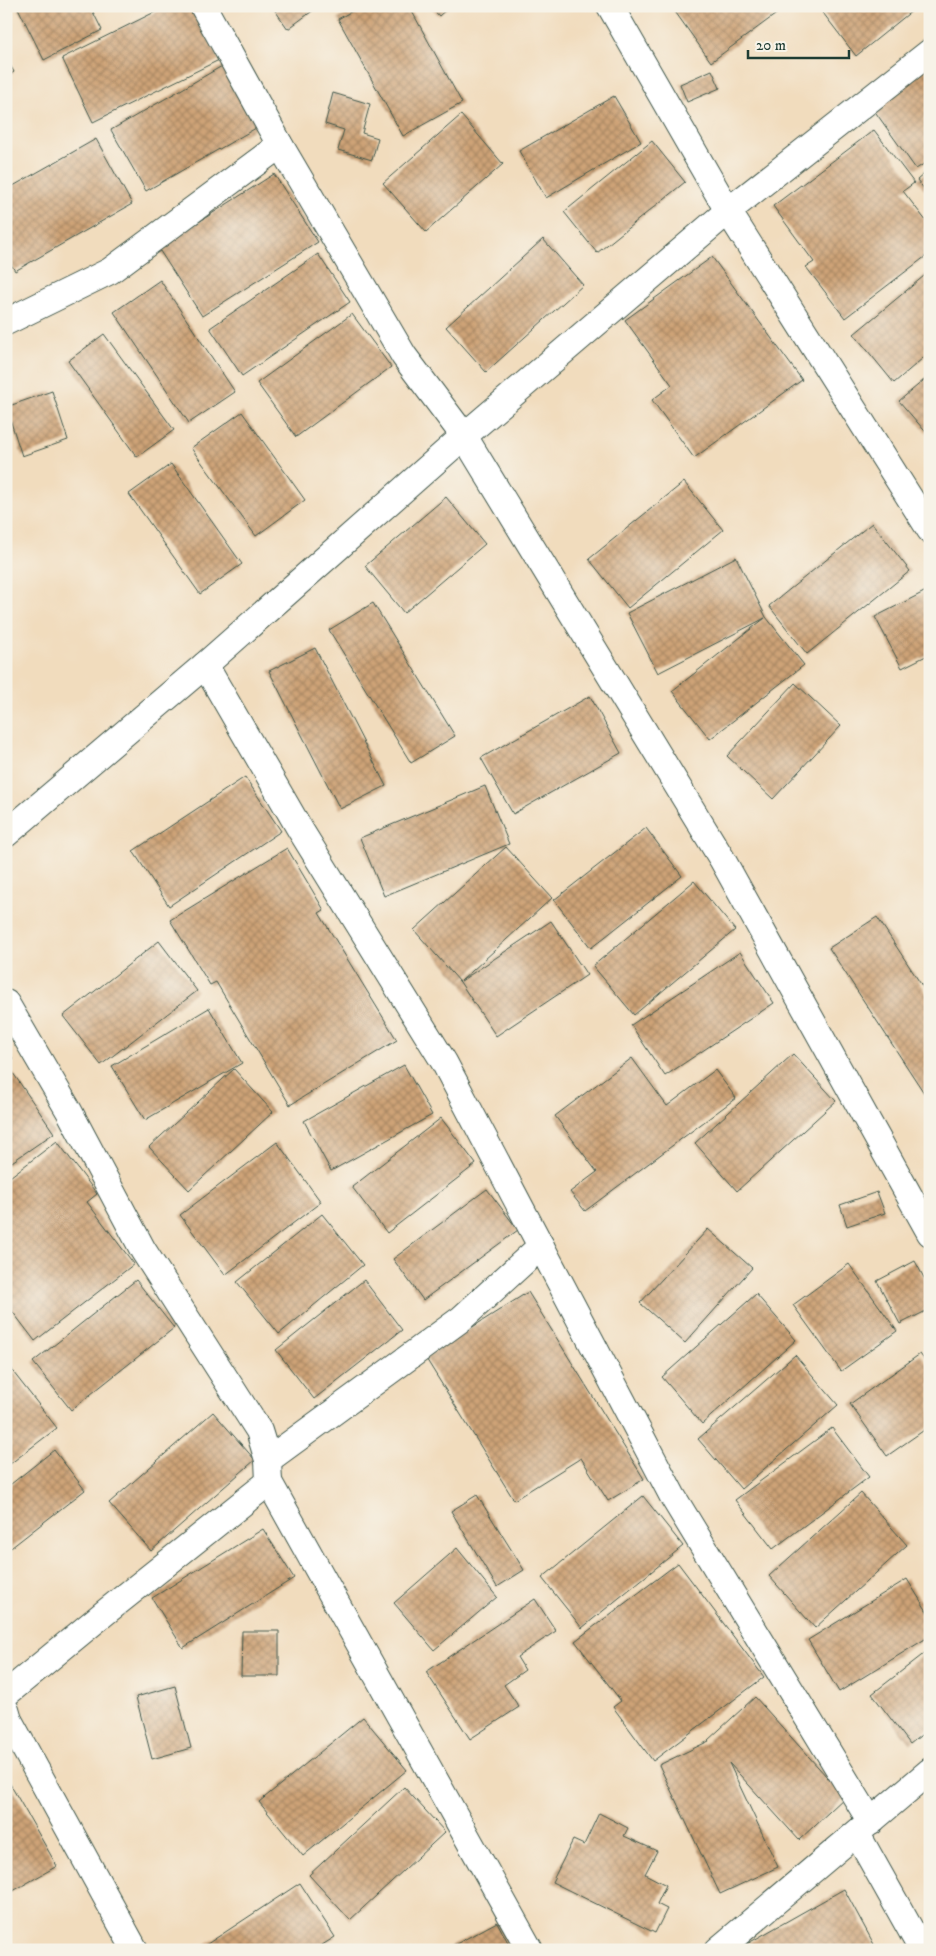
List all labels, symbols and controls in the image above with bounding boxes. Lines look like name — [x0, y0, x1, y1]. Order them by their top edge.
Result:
scale bar — [748, 28, 850, 60]
text: 20 m — [756, 36, 786, 55]

